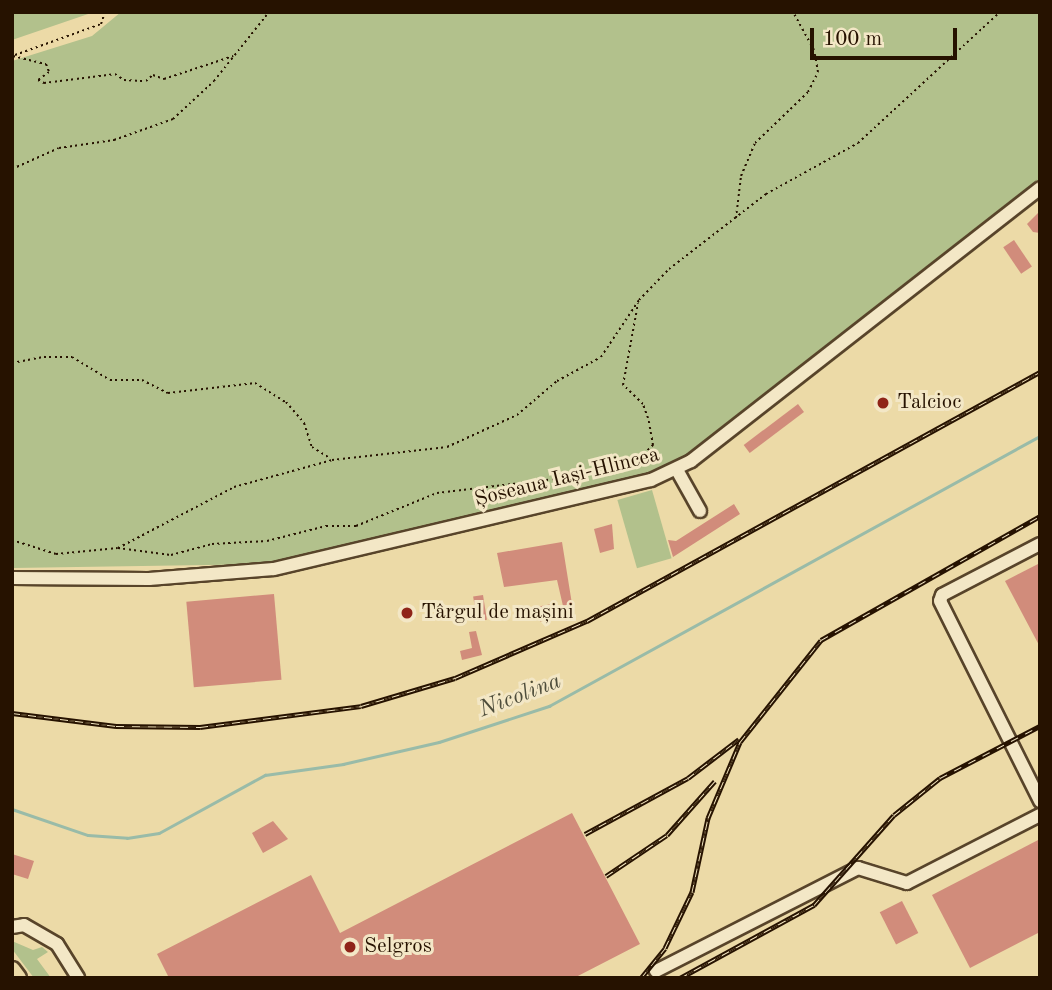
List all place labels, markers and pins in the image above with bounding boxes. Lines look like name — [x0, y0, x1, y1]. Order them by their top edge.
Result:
place label: Talcioc — [897, 390, 961, 416]
marker: Talcioc — [875, 395, 891, 411]
place label: Târgul de mașini — [421, 600, 574, 626]
marker: Târgul de mașini — [399, 605, 415, 621]
place label: Selgros — [364, 934, 432, 960]
marker: Selgros — [342, 939, 358, 955]

